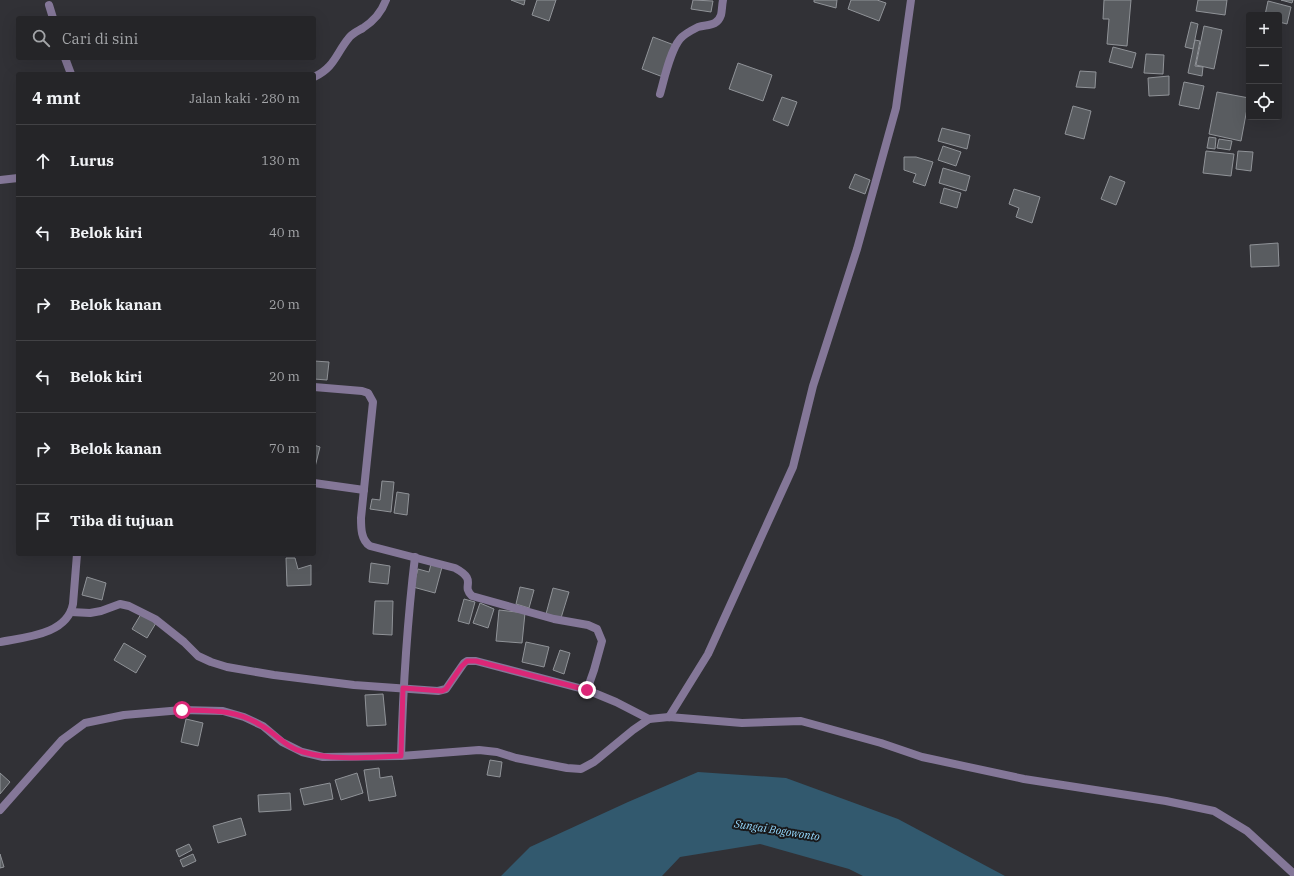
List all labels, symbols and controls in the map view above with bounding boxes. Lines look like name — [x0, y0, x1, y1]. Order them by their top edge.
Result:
map controls — [1246, 12, 1282, 120]
button: + — [1246, 12, 1282, 48]
search box — [16, 16, 316, 60]
icon: search — [30, 27, 52, 49]
text: Cari di sini — [62, 29, 138, 48]
button: − — [1246, 48, 1282, 84]
button: locate — [1246, 84, 1282, 120]
text: 4 mnt — [32, 87, 80, 109]
text: Jalan kaki · 280 m — [189, 90, 300, 107]
icon: ahead — [32, 150, 54, 172]
text: Lurus — [70, 151, 114, 170]
text: 130 m — [261, 152, 300, 169]
icon: left — [32, 222, 54, 244]
text: Belok kiri — [70, 223, 142, 242]
text: 40 m — [269, 224, 300, 241]
icon: right — [32, 294, 54, 316]
text: Belok kanan — [70, 295, 162, 314]
text: 20 m — [269, 296, 300, 313]
icon: left — [32, 366, 54, 388]
text: Belok kiri — [70, 367, 142, 386]
text: 20 m — [269, 368, 300, 385]
icon: right — [32, 438, 54, 460]
text: Belok kanan — [70, 439, 162, 458]
text: 70 m — [269, 440, 300, 457]
icon: arrive — [32, 510, 54, 532]
text: Tiba di tujuan — [70, 511, 174, 530]
route end — [578, 681, 596, 699]
route start — [173, 701, 191, 719]
water label: Sungai Bogowonto — [732, 816, 821, 844]

